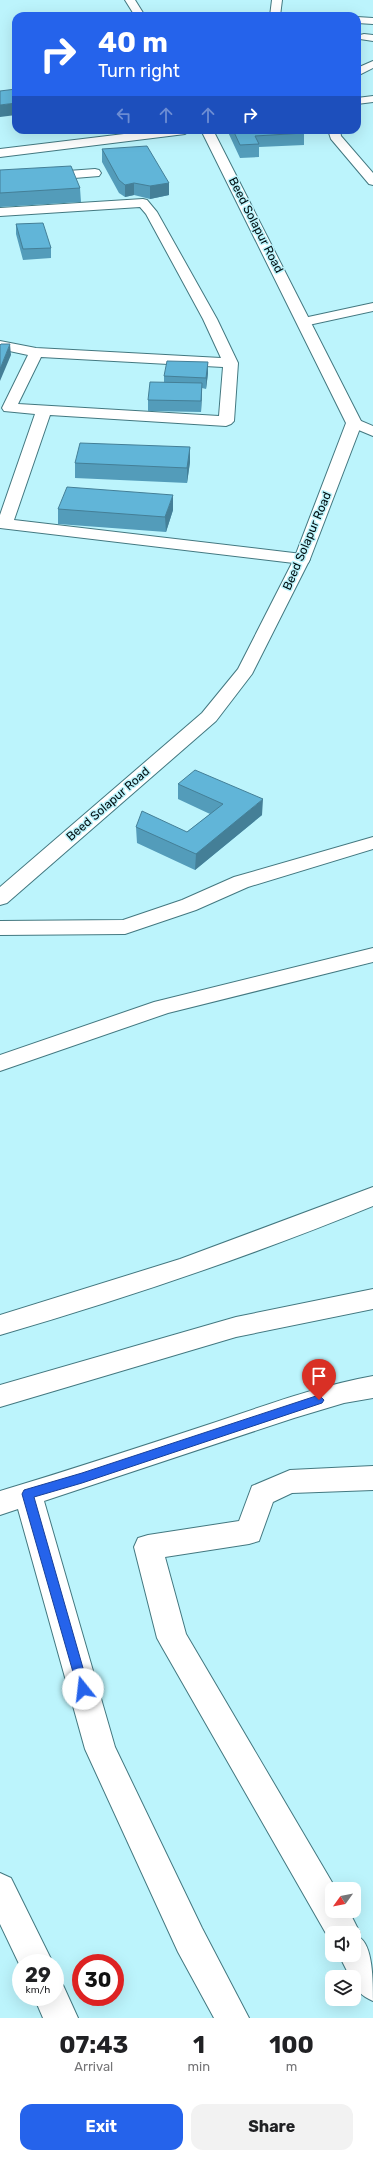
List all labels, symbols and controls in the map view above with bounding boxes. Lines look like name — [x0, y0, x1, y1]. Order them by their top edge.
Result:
text: 40 m — [98, 26, 168, 59]
icon: right — [32, 28, 84, 80]
text: Turn right — [98, 60, 180, 82]
icon: left — [113, 104, 135, 126]
icon: ahead — [155, 104, 177, 126]
icon: ahead — [197, 104, 219, 126]
icon: right — [239, 104, 261, 126]
street label: Beed Solapur Road — [226, 175, 286, 275]
street label: Beed Solapur Road — [280, 490, 334, 592]
street label: Beed Solapur Road — [64, 764, 152, 844]
pin — [302, 1359, 336, 1400]
icon: arrive — [308, 1365, 330, 1387]
position arrow — [62, 1668, 104, 1710]
north arrow — [325, 1882, 361, 1918]
map controls — [325, 1882, 361, 2006]
button: sound — [325, 1926, 361, 1962]
speed limit sign: 30 — [72, 1954, 124, 2006]
text: 29 — [25, 1963, 51, 1987]
button: layers — [325, 1970, 361, 2006]
text: km/h — [26, 1984, 50, 1996]
text: 07:43 — [59, 2031, 128, 2059]
text: 1 — [193, 2031, 205, 2059]
text: 100 — [269, 2031, 314, 2059]
text: Arrival — [74, 2059, 113, 2074]
text: min — [188, 2059, 210, 2074]
text: m — [286, 2059, 297, 2074]
button: Exit — [20, 2104, 183, 2150]
button: Share — [191, 2104, 353, 2150]

